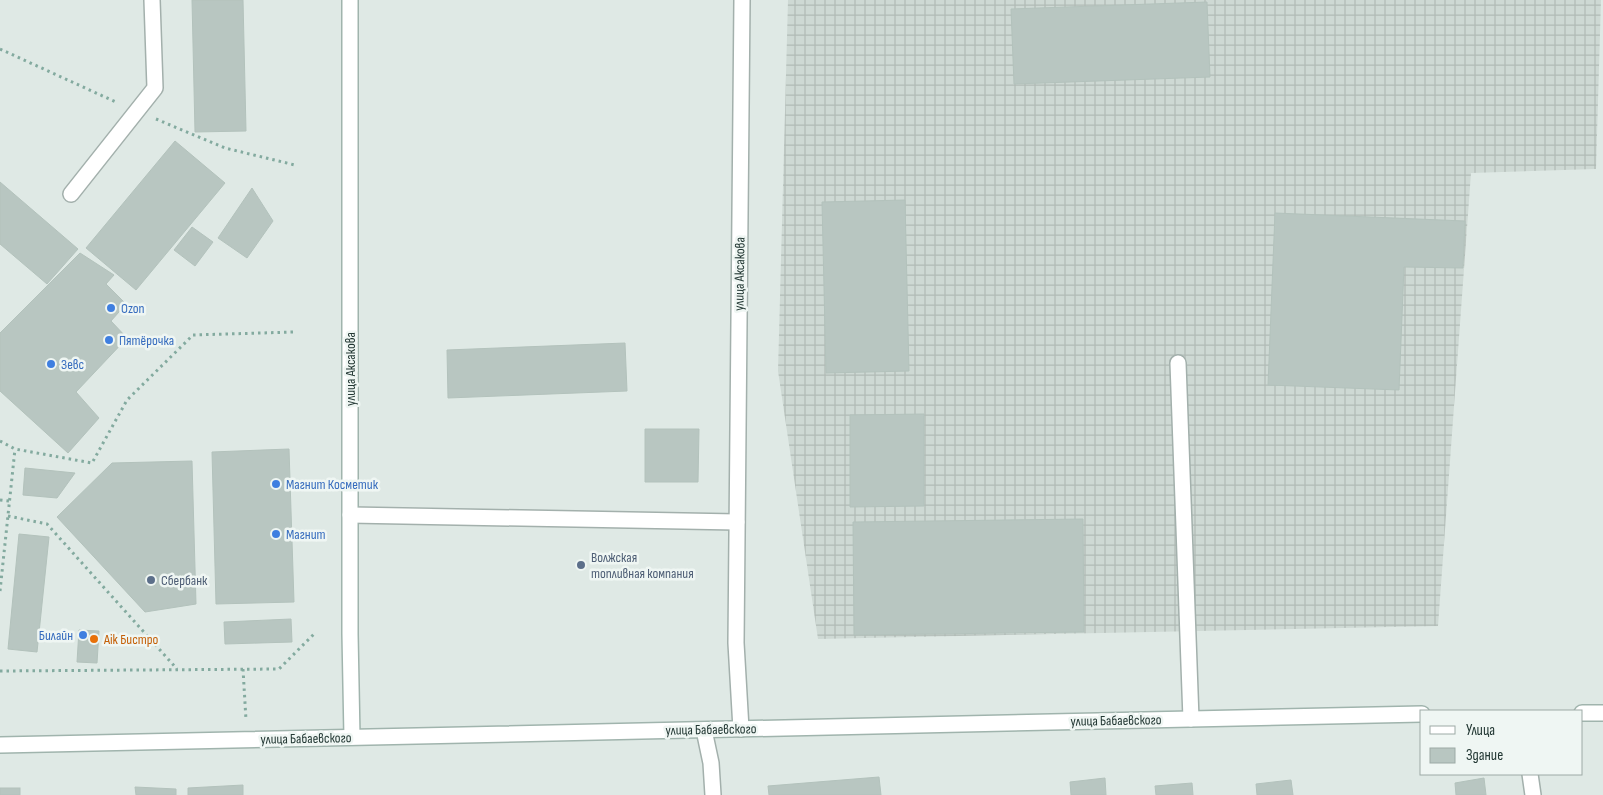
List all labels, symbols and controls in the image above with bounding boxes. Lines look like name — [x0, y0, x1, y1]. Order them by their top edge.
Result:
street label: улица Аксакова — [730, 237, 749, 311]
place label: Ozon — [121, 300, 145, 317]
marker: Ozon — [105, 302, 117, 314]
place label: Пятёрочка — [119, 332, 174, 349]
street label: улица Аксакова — [342, 332, 359, 406]
marker: Пятёрочка — [103, 334, 115, 346]
place label: Зевс — [61, 356, 84, 373]
marker: Зевс — [45, 358, 57, 370]
place label: Магнит Косметик — [286, 476, 379, 493]
marker: Магнит Косметик — [270, 478, 282, 490]
place label: Магнит — [286, 526, 326, 543]
marker: Магнит — [270, 528, 282, 540]
place label: Волжская топливная компания — [591, 549, 694, 582]
marker: Волжская топливная компания — [575, 559, 587, 571]
place label: Сбербанк — [161, 572, 208, 589]
marker: Сбербанк — [145, 574, 157, 586]
place label: Билайн — [39, 627, 73, 644]
marker: Билайн — [77, 629, 89, 641]
place label: Aik Бистро — [103, 631, 158, 648]
marker: Aik Бистро — [88, 633, 100, 645]
legend — [1420, 710, 1583, 775]
street label: улица Бабаевского — [1070, 711, 1162, 730]
street label: улица Бабаевского — [665, 720, 757, 739]
text: Улица — [1466, 721, 1495, 740]
street label: улица Бабаевского — [260, 729, 352, 748]
text: Здание — [1466, 746, 1503, 765]

